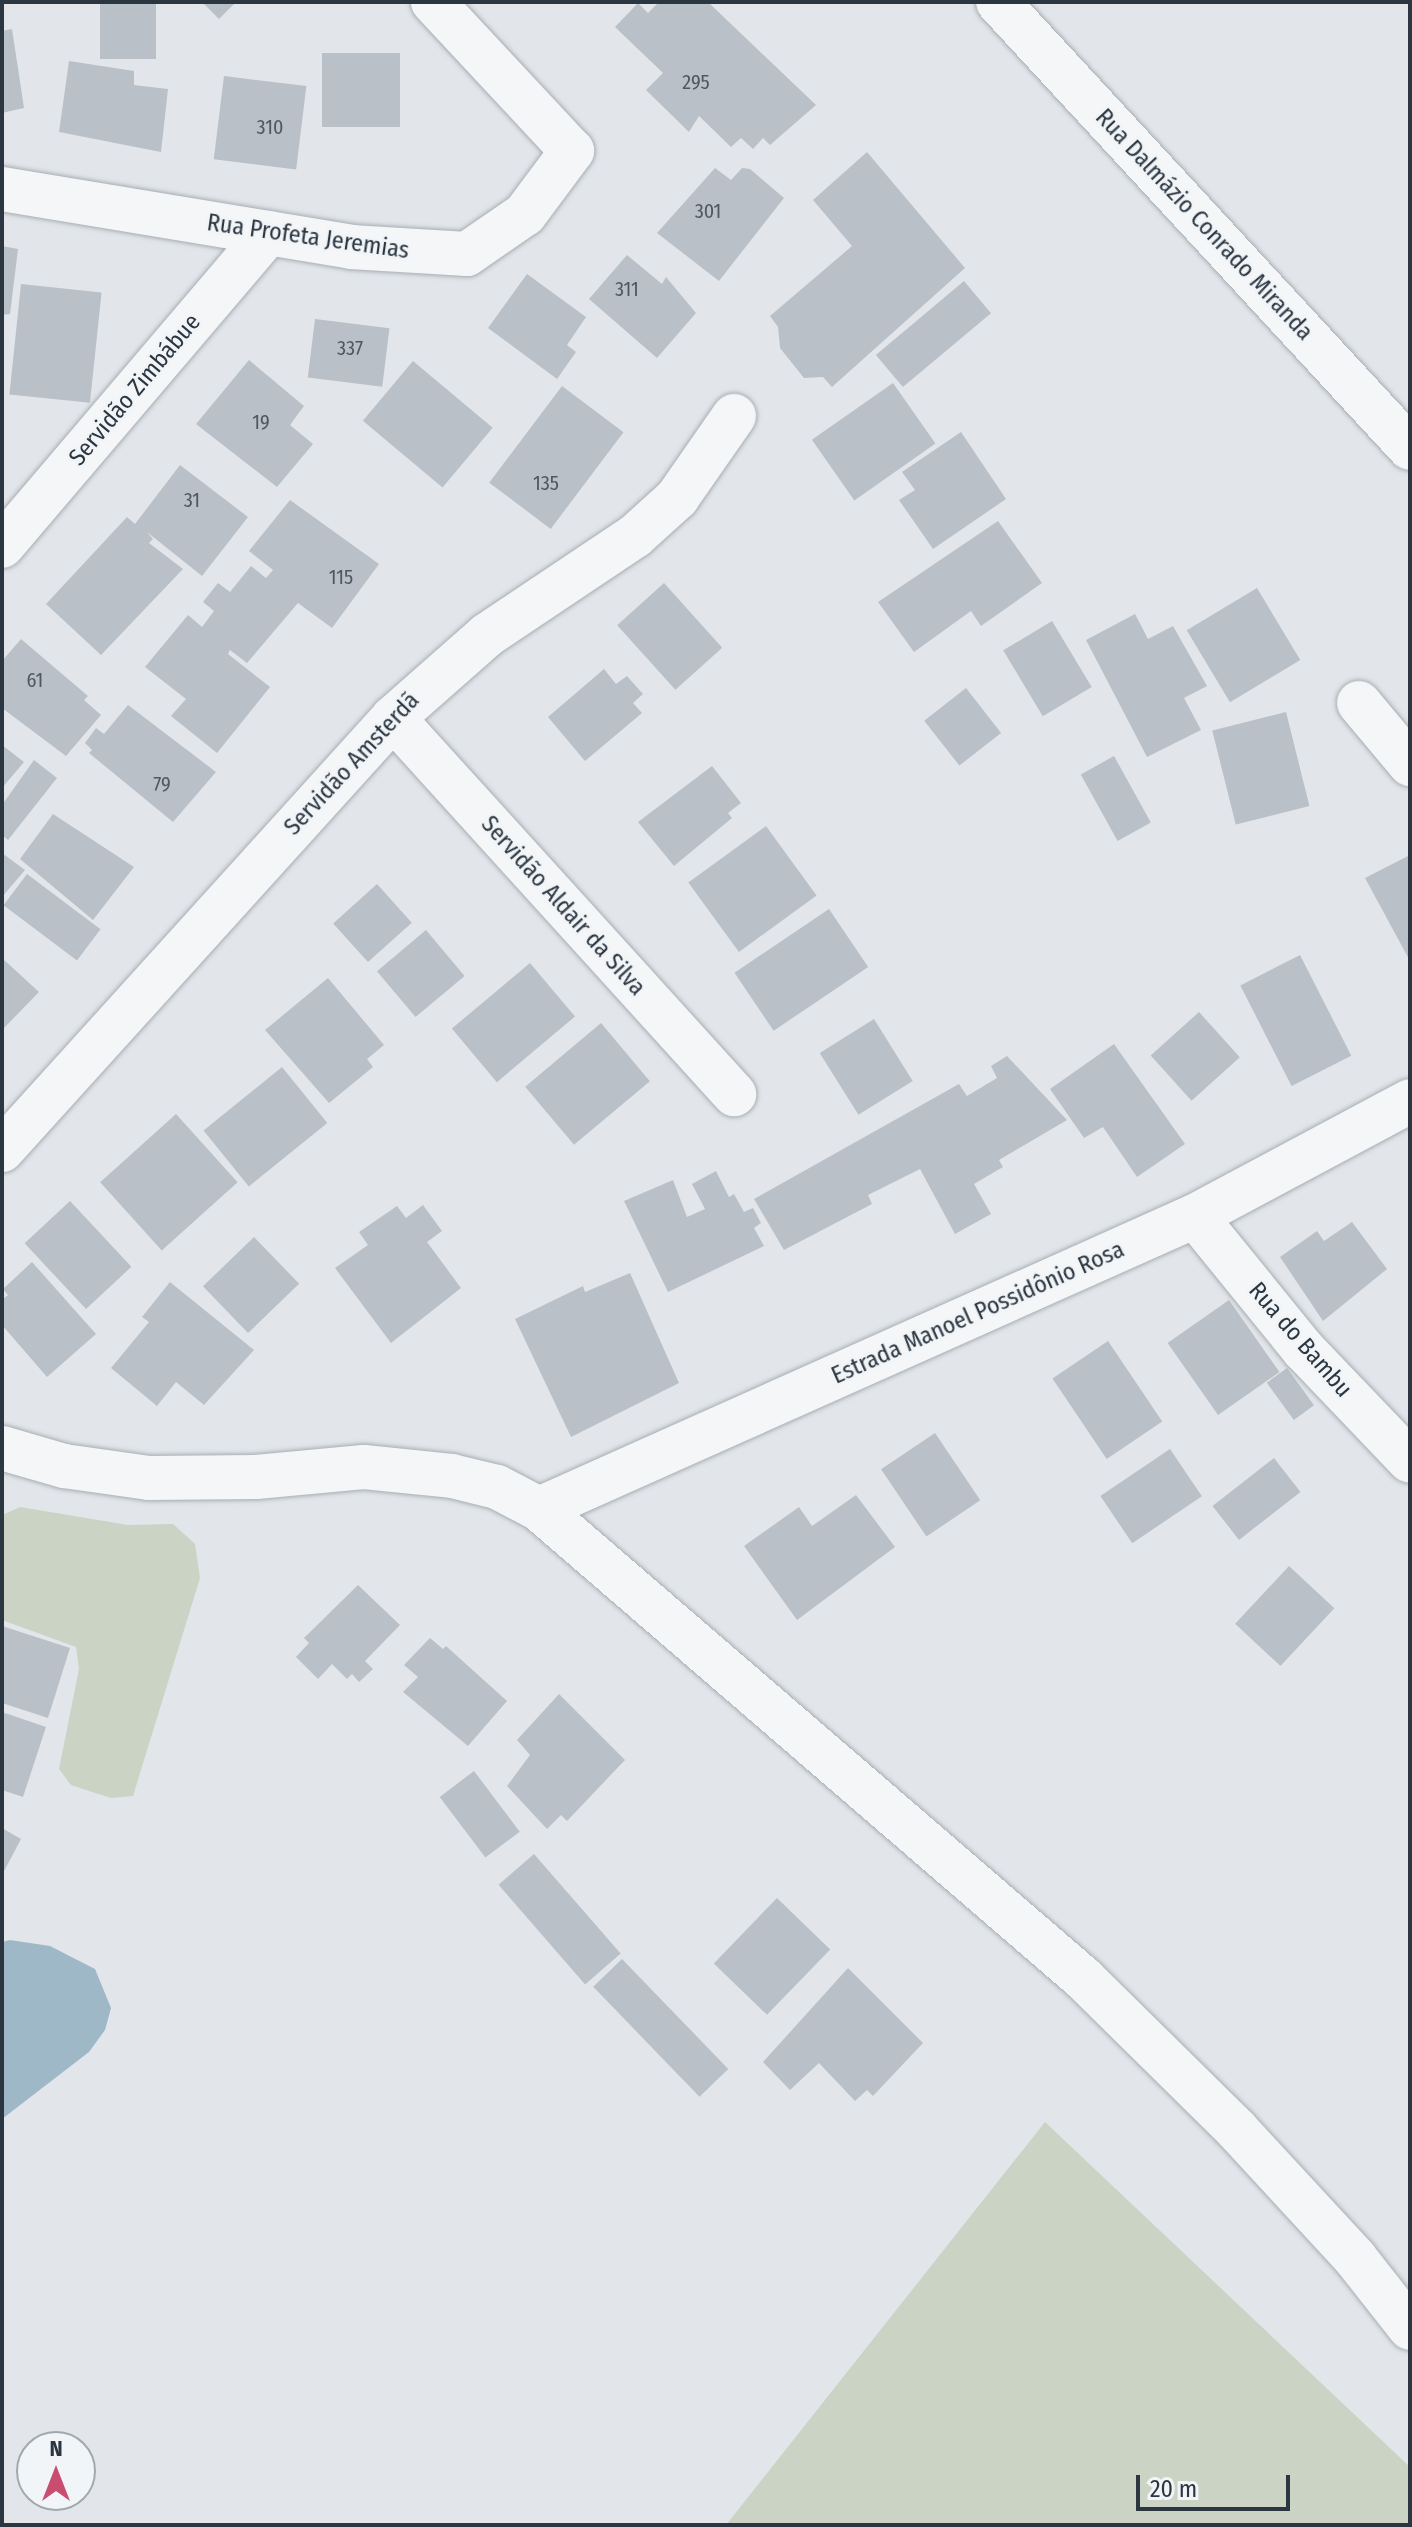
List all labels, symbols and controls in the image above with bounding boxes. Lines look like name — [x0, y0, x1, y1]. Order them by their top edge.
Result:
house number: 295 — [682, 70, 710, 94]
street label: Rua Dalmázio Conrado Miranda — [1089, 103, 1319, 347]
house number: 310 — [257, 115, 283, 139]
house number: 301 — [695, 199, 721, 223]
street label: Rua Profeta Jeremias — [205, 209, 411, 265]
house number: 311 — [615, 277, 639, 301]
street label: Servidão Zimbábue — [63, 308, 207, 472]
house number: 337 — [337, 336, 363, 360]
house number: 19 — [252, 410, 270, 434]
house number: 135 — [533, 471, 559, 495]
house number: 31 — [184, 488, 200, 512]
house number: 115 — [329, 565, 353, 589]
house number: 61 — [27, 668, 43, 692]
street label: Servidão Amsterdã — [278, 687, 426, 841]
house number: 79 — [153, 772, 171, 796]
street label: Servidão Aldair da Silva — [475, 810, 651, 1002]
street label: Estrada Manoel Possidônio Rosa — [827, 1235, 1129, 1391]
street label: Rua do Bambu — [1242, 1277, 1358, 1403]
north arrow — [16, 2431, 96, 2511]
text: N — [49, 2435, 63, 2462]
scale bar — [1140, 2459, 1294, 2509]
text: 20 m — [1150, 2475, 1197, 2503]

